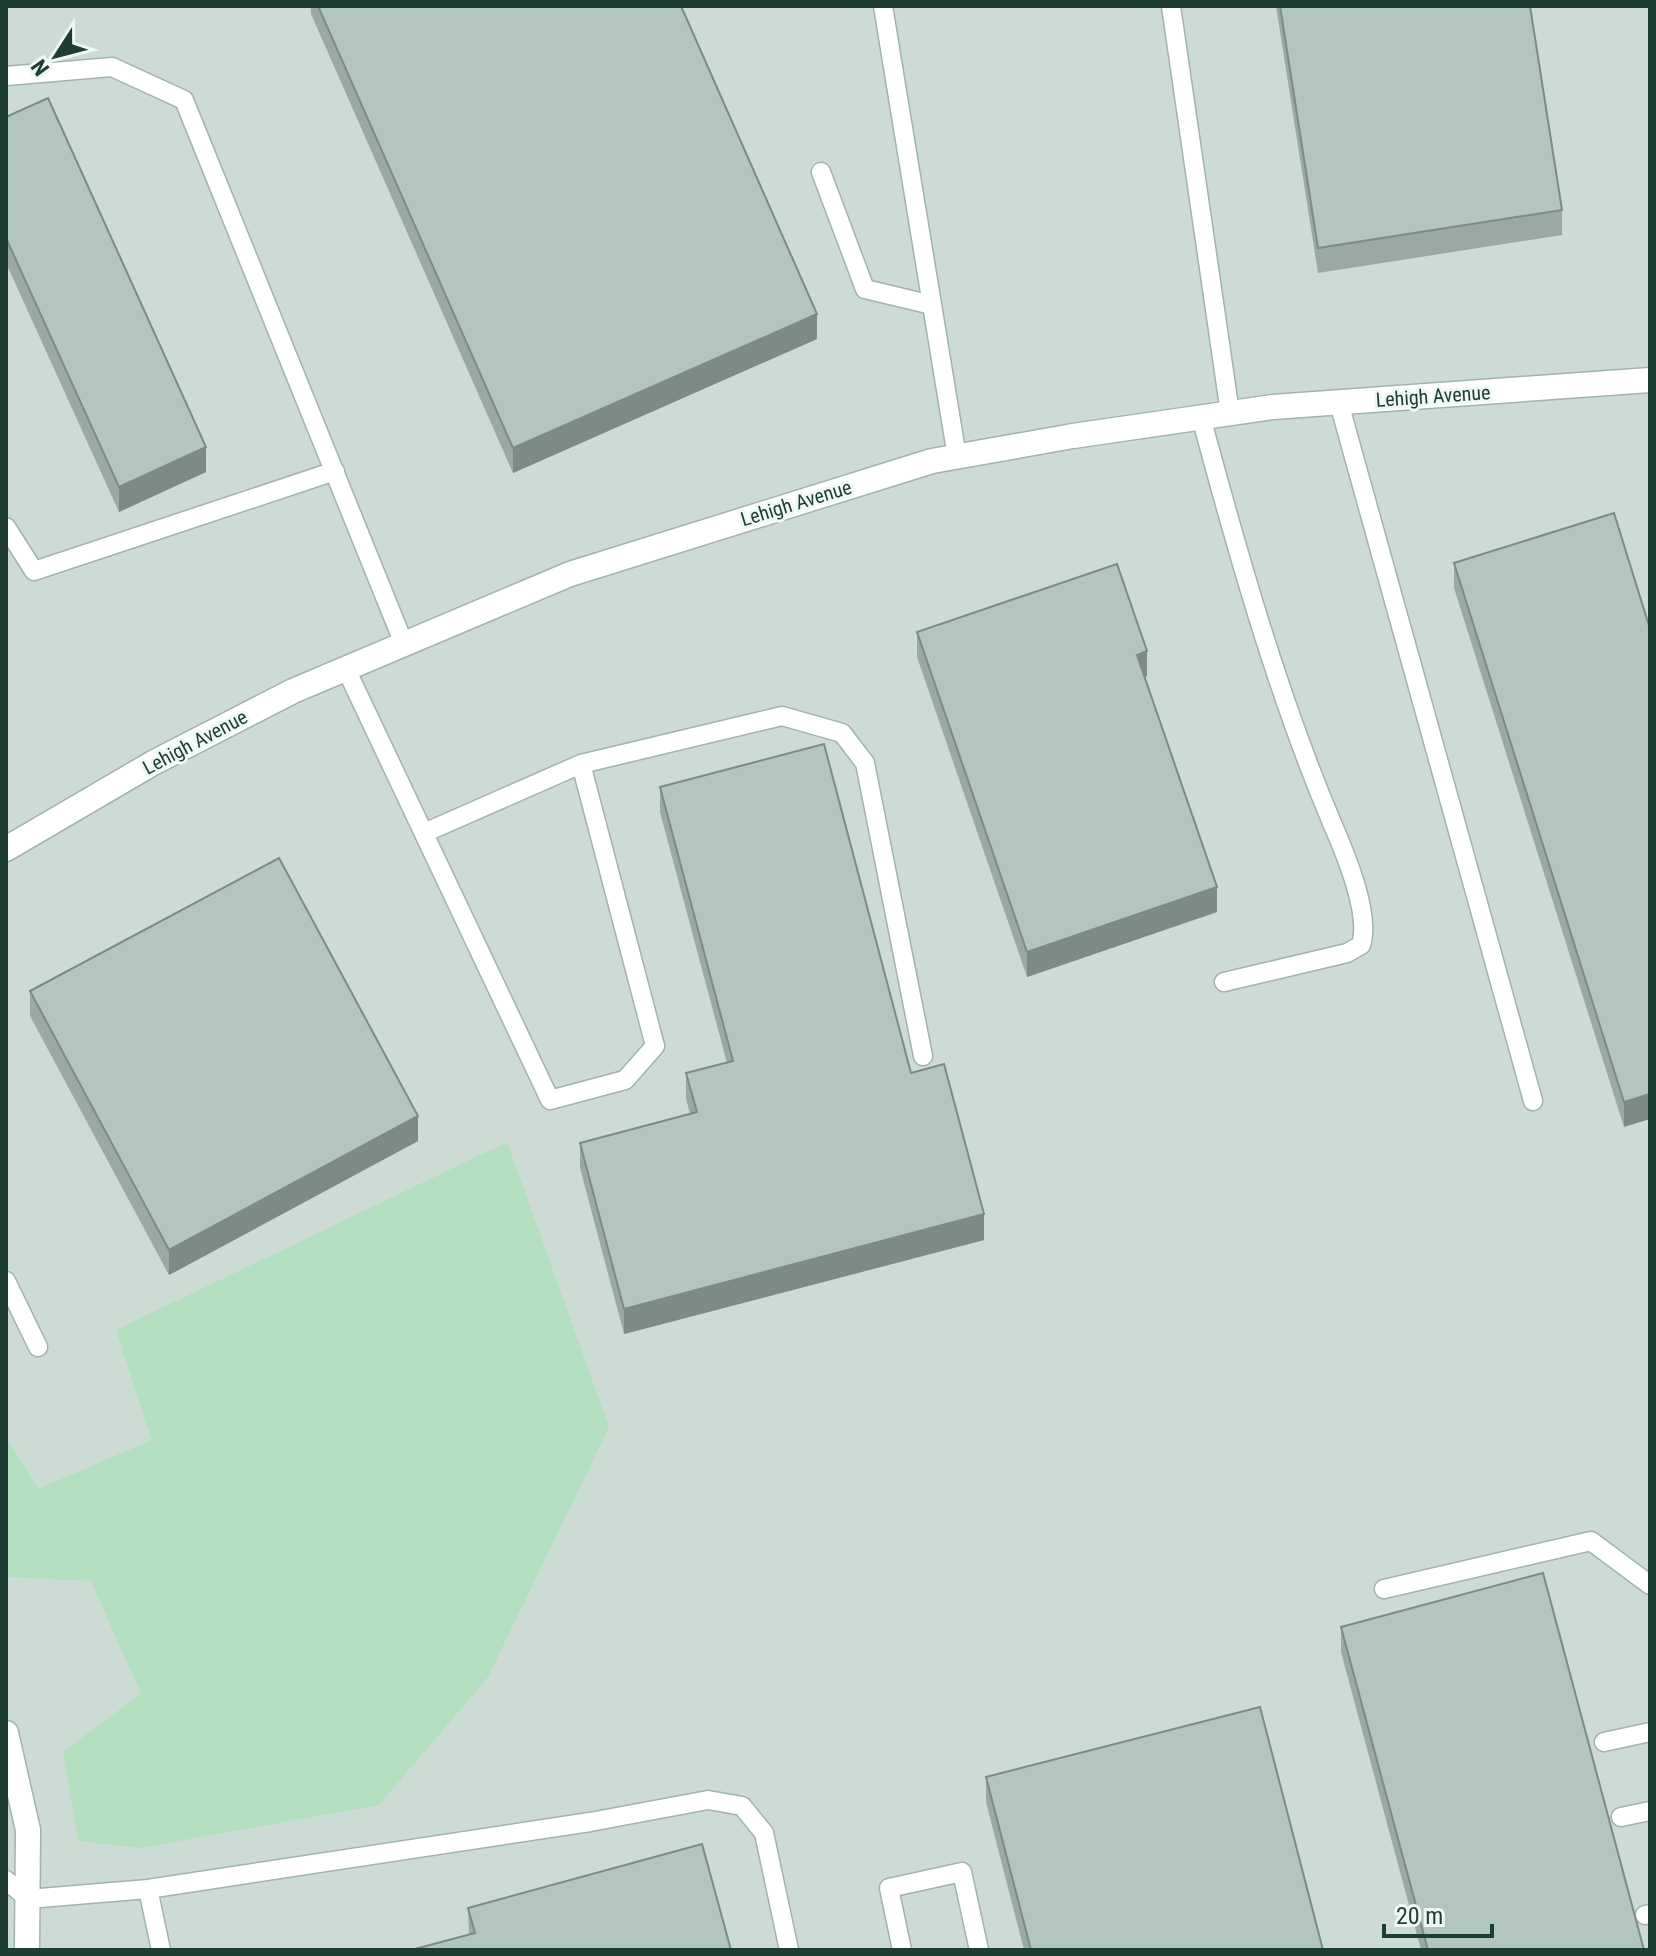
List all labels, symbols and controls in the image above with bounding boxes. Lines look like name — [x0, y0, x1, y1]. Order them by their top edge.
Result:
north arrow — [16, 16, 96, 96]
text: N — [26, 55, 54, 80]
street label: Lehigh Avenue — [1375, 380, 1491, 412]
street label: Lehigh Avenue — [738, 475, 854, 531]
street label: Lehigh Avenue — [139, 704, 251, 780]
scale bar — [1384, 1888, 1492, 1938]
text: 20 m — [1396, 1902, 1443, 1930]

